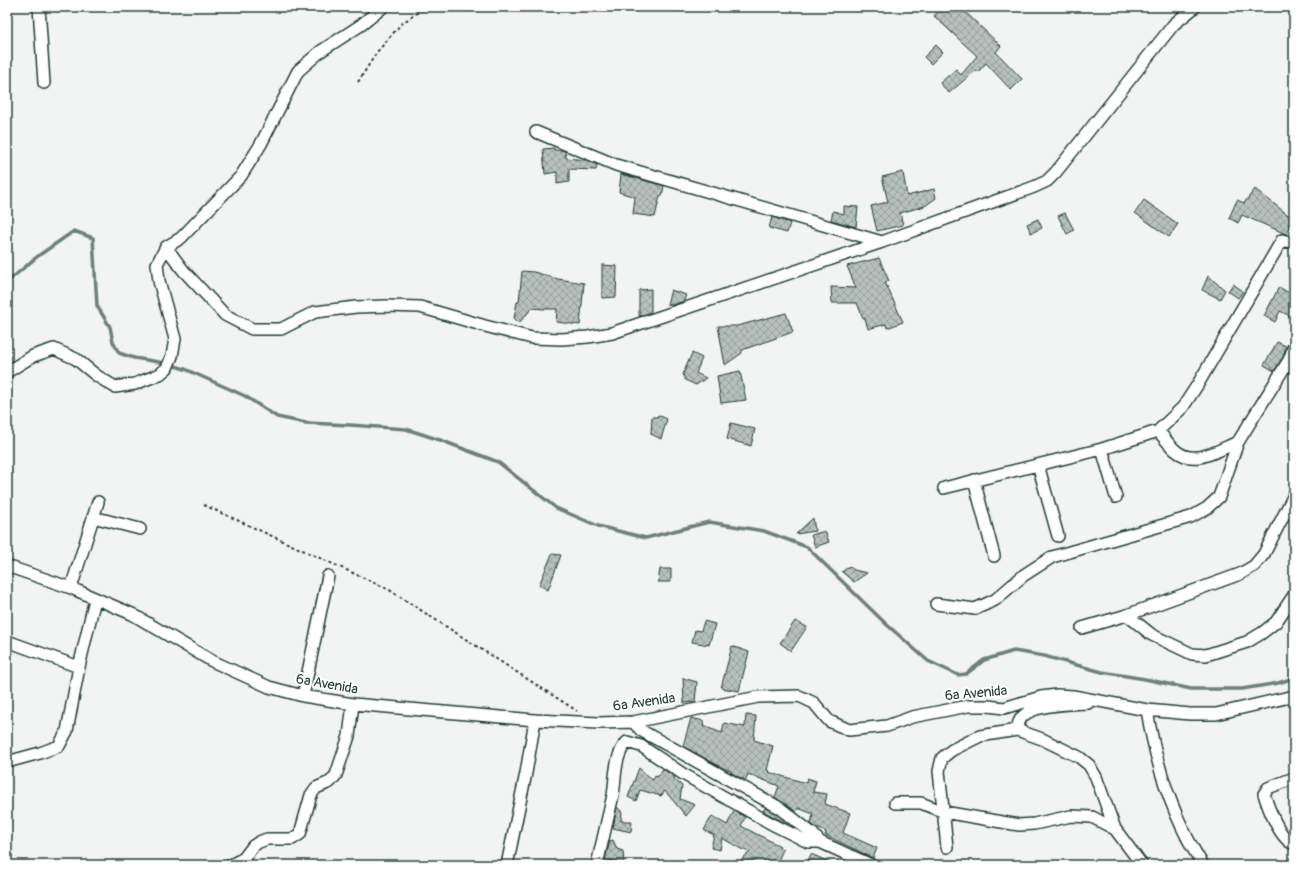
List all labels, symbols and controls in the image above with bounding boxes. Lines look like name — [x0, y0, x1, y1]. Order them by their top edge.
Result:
street label: 6a Avenida — [295, 670, 359, 698]
street label: 6a Avenida — [944, 682, 1008, 704]
street label: 6a Avenida — [612, 689, 676, 715]

